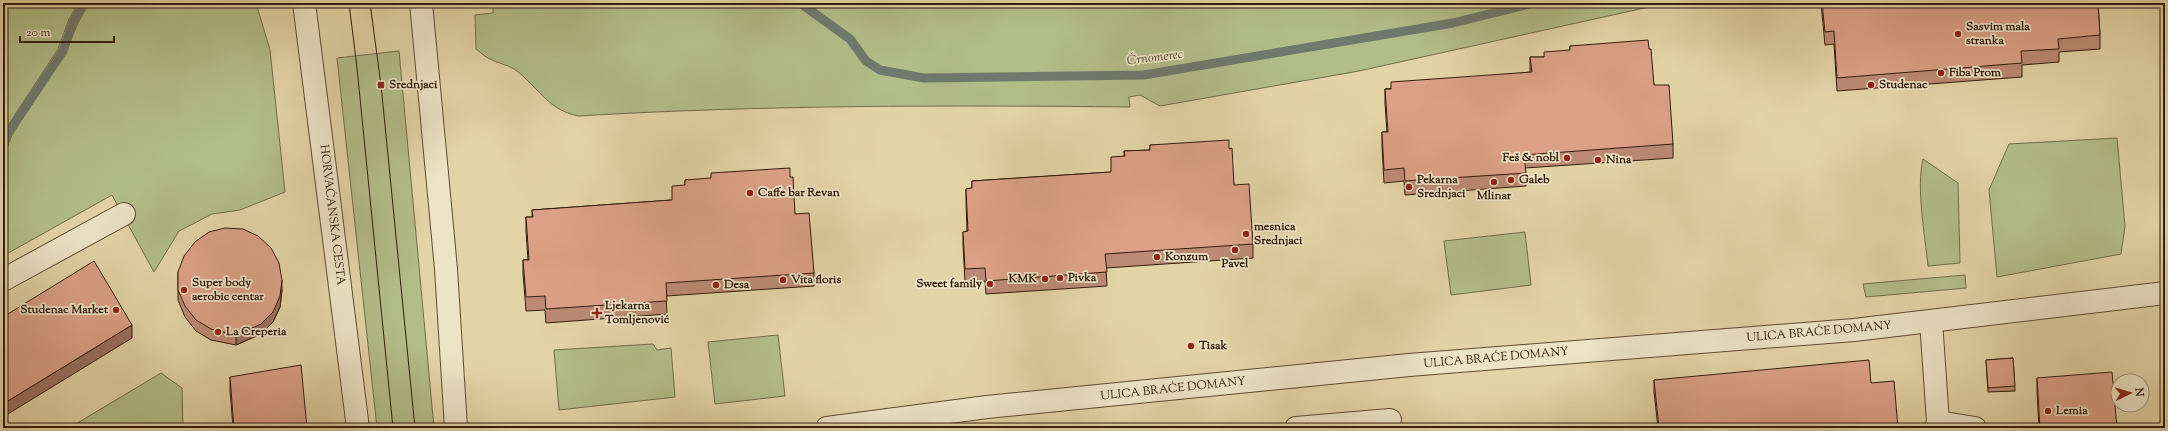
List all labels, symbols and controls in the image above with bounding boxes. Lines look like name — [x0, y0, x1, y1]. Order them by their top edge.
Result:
scale bar — [20, 18, 114, 44]
place label: Sasvim mala stranka — [1966, 18, 2030, 50]
text: 20 m — [26, 24, 51, 42]
marker: Sasvim mala stranka — [1953, 29, 1963, 39]
water label: Črnomerec — [1126, 45, 1185, 70]
place label: Fiba Prom — [1948, 64, 2001, 82]
marker: Fiba Prom — [1936, 68, 1946, 78]
place label: Srednjaci — [389, 76, 438, 94]
place label: Studenac — [1879, 76, 1928, 94]
marker: Srednjaci — [376, 80, 386, 90]
marker: Studenac — [1866, 80, 1876, 90]
street label: HORVAĆANSKA CESTA — [314, 144, 350, 287]
place label: Feš & nobl — [1501, 149, 1560, 167]
place label: Nina — [1605, 151, 1632, 169]
marker: Feš & nobl — [1562, 153, 1572, 163]
marker: Nina — [1593, 155, 1603, 165]
place label: Pekarna Srednjaci — [1416, 171, 1466, 203]
place label: Galeb — [1519, 171, 1550, 189]
marker: Galeb — [1506, 175, 1516, 185]
marker: Mlinar — [1489, 177, 1499, 187]
marker: Pekarna Srednjaci — [1404, 182, 1414, 192]
place label: Caffe bar Revan — [758, 184, 841, 202]
place label: Mlinar — [1476, 187, 1512, 205]
marker: Caffe bar Revan — [745, 188, 755, 198]
place label: mesnica Srednjaci — [1254, 218, 1303, 250]
marker: mesnica Srednjaci — [1241, 229, 1251, 239]
marker: Pavel — [1230, 245, 1240, 255]
place label: Konzum — [1164, 248, 1208, 266]
marker: Konzum — [1152, 252, 1162, 262]
place label: Pavel — [1221, 255, 1249, 273]
place label: Pivka — [1067, 269, 1097, 287]
place label: KMK — [1008, 270, 1037, 288]
place label: Vita floris — [790, 271, 841, 289]
marker: Pivka — [1055, 273, 1065, 283]
place label: Super body aerobic centar — [192, 274, 264, 306]
marker: KMK — [1040, 274, 1050, 284]
marker: Vita floris — [778, 275, 788, 285]
place label: Sweet family — [916, 275, 982, 293]
place label: Desa — [723, 276, 750, 294]
marker: Sweet family — [985, 279, 995, 289]
marker: Desa — [711, 280, 721, 290]
marker: Super body aerobic centar — [179, 285, 189, 295]
place label: Ljekarna Tomljenović — [604, 297, 670, 329]
place label: Studenac Market — [20, 301, 109, 319]
marker: Studenac Market — [111, 305, 121, 315]
marker: Ljekarna Tomljenović — [592, 308, 602, 318]
street label: ULICA BRAĆE DOMANY — [1746, 317, 1893, 347]
place label: La Creperia — [225, 323, 287, 341]
marker: La Creperia — [213, 327, 223, 337]
place label: Tisak — [1198, 337, 1228, 355]
marker: Tisak — [1186, 341, 1196, 351]
street label: ULICA BRAĆE DOMANY — [1423, 343, 1570, 373]
street label: ULICA BRAĆE DOMANY — [1100, 372, 1247, 406]
north arrow — [2110, 373, 2150, 413]
text: N — [2131, 386, 2147, 398]
place label: Lemia — [2055, 402, 2088, 420]
marker: Lemia — [2043, 406, 2053, 416]

